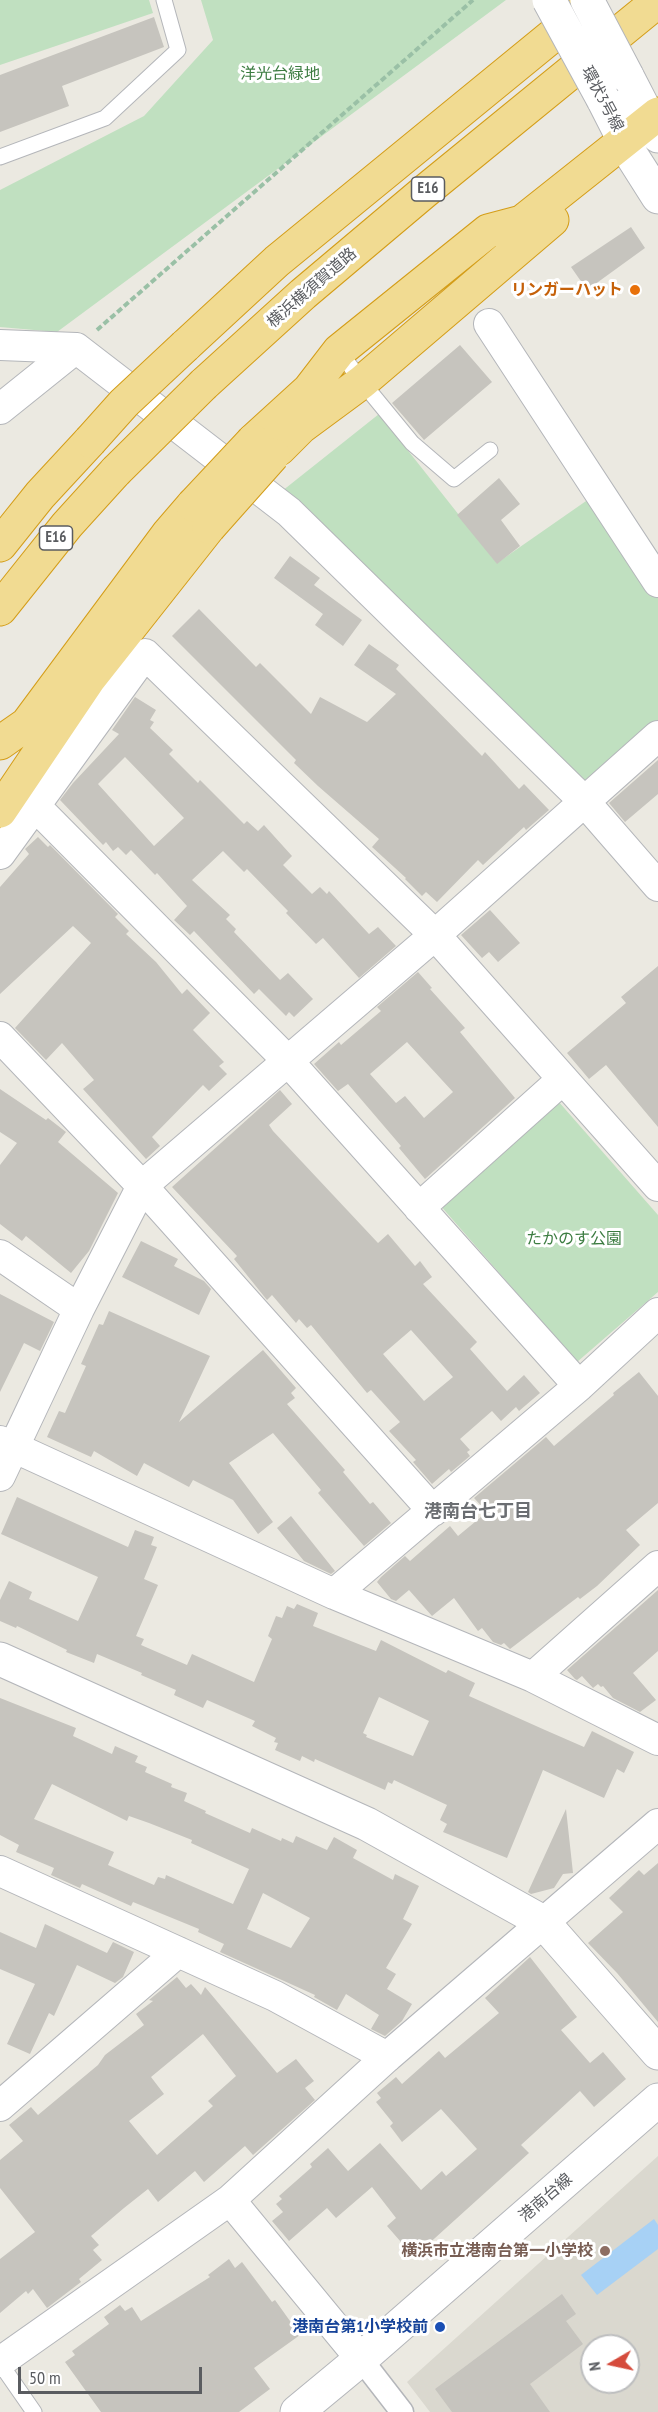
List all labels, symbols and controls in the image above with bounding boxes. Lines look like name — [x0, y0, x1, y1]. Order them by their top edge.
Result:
street label: 環状3号線 — [577, 63, 627, 135]
park label: 洋光台緑地 — [240, 64, 320, 84]
road number: E16 — [412, 177, 444, 201]
street label: 横浜横須賀道路 — [263, 244, 361, 332]
place label: リンガーハット — [511, 280, 623, 300]
marker: リンガーハット — [628, 283, 642, 297]
road number: E16 — [40, 526, 72, 550]
park label: たかのす公園 — [526, 1229, 622, 1249]
district label: 港南台七丁目 — [424, 1501, 532, 1523]
street label: 港南台線 — [516, 2170, 576, 2226]
place label: 横浜市立港南台第一小学校 — [401, 2241, 593, 2261]
marker: 横浜市立港南台第一小学校 — [598, 2244, 612, 2258]
place label: 港南台第1小学校前 — [292, 2317, 428, 2337]
marker: 港南台第1小学校前 — [433, 2320, 447, 2334]
north arrow — [580, 2334, 640, 2394]
scale bar — [21, 2355, 206, 2393]
text: N — [584, 2361, 605, 2372]
text: 50 m — [29, 2366, 61, 2389]

